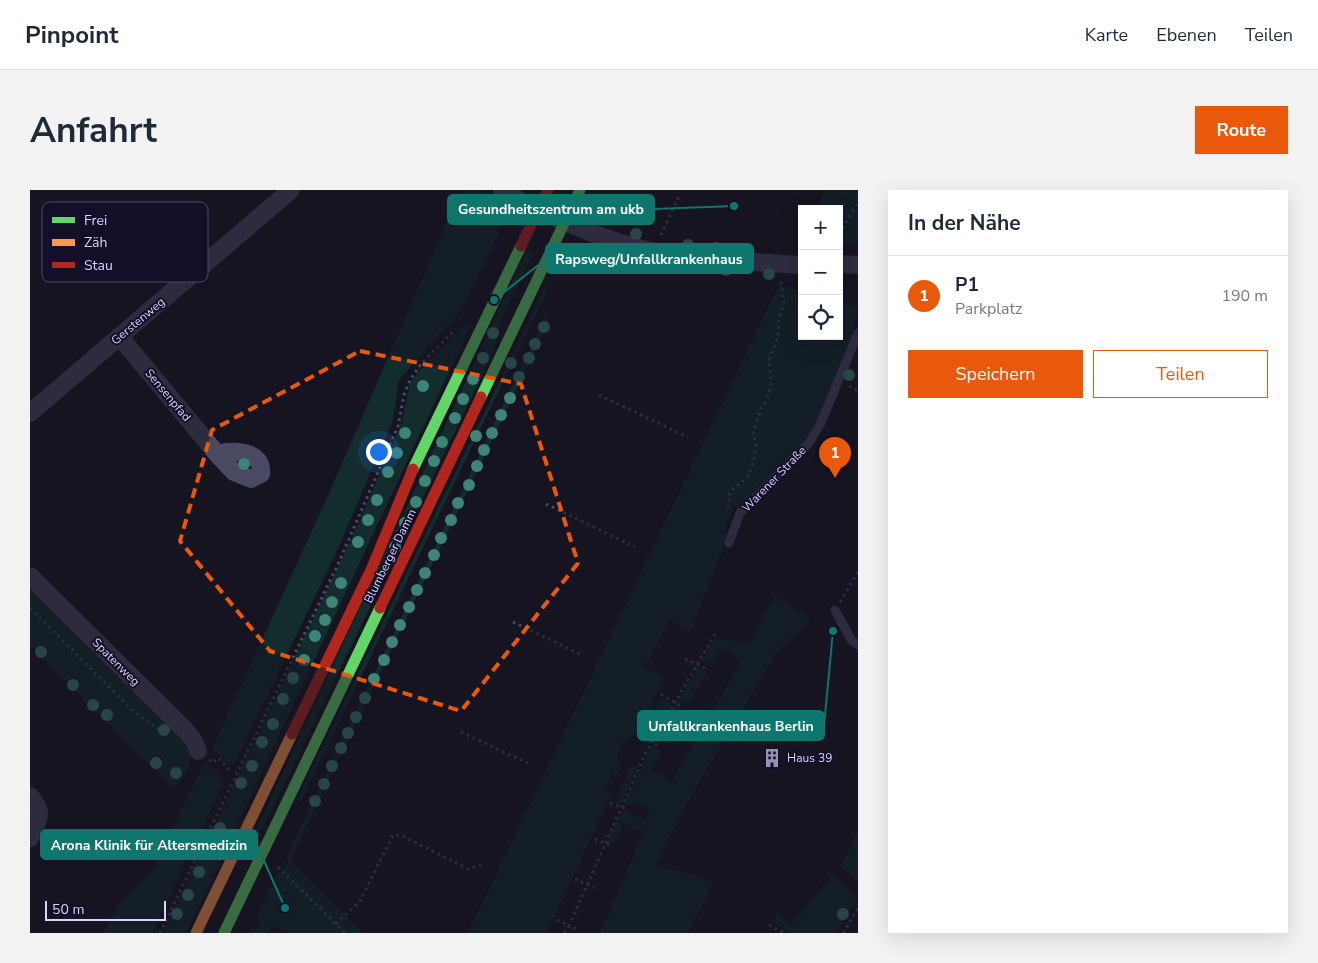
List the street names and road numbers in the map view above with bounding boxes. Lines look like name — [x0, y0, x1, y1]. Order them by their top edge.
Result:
street label: Gerstenweg — [108, 294, 168, 348]
street label: Sensenpfad — [141, 365, 195, 425]
street label: Warener Straße — [738, 443, 810, 515]
street label: Blumberger Damm — [360, 506, 420, 606]
street label: Spatenweg — [89, 635, 143, 689]

